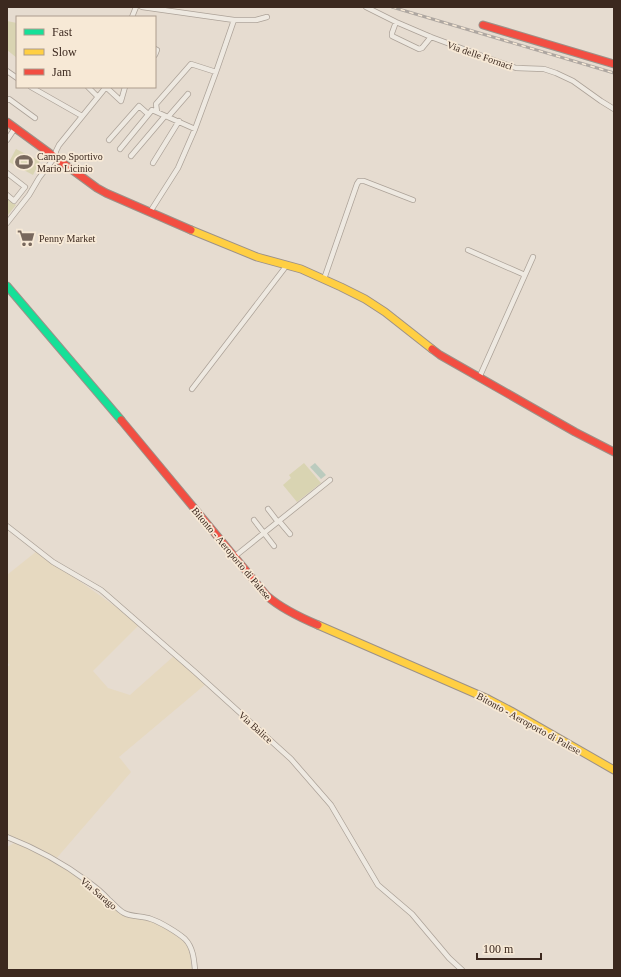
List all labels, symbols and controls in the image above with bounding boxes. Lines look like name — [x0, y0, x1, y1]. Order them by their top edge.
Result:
legend — [16, 16, 156, 88]
text: Fast — [52, 25, 73, 39]
street label: Via delle Fornaci — [446, 39, 514, 72]
text: Slow — [52, 45, 77, 59]
text: Jam — [52, 65, 72, 79]
place label: Campo Sportivo Mario Licinio — [37, 151, 103, 174]
sports icon: Campo Sportivo Mario Licinio — [14, 152, 34, 172]
supermarket icon: Penny Market — [16, 228, 36, 248]
place label: Penny Market — [39, 233, 96, 244]
street label: Bitonto - Aeroporto di Palese — [190, 505, 274, 602]
street label: Bitonto - Aeroporto di Palese — [475, 690, 583, 757]
street label: Via Balice — [236, 709, 275, 746]
street label: Via Sarago — [78, 875, 119, 912]
scale bar — [477, 935, 541, 961]
text: 100 m — [483, 942, 514, 956]

